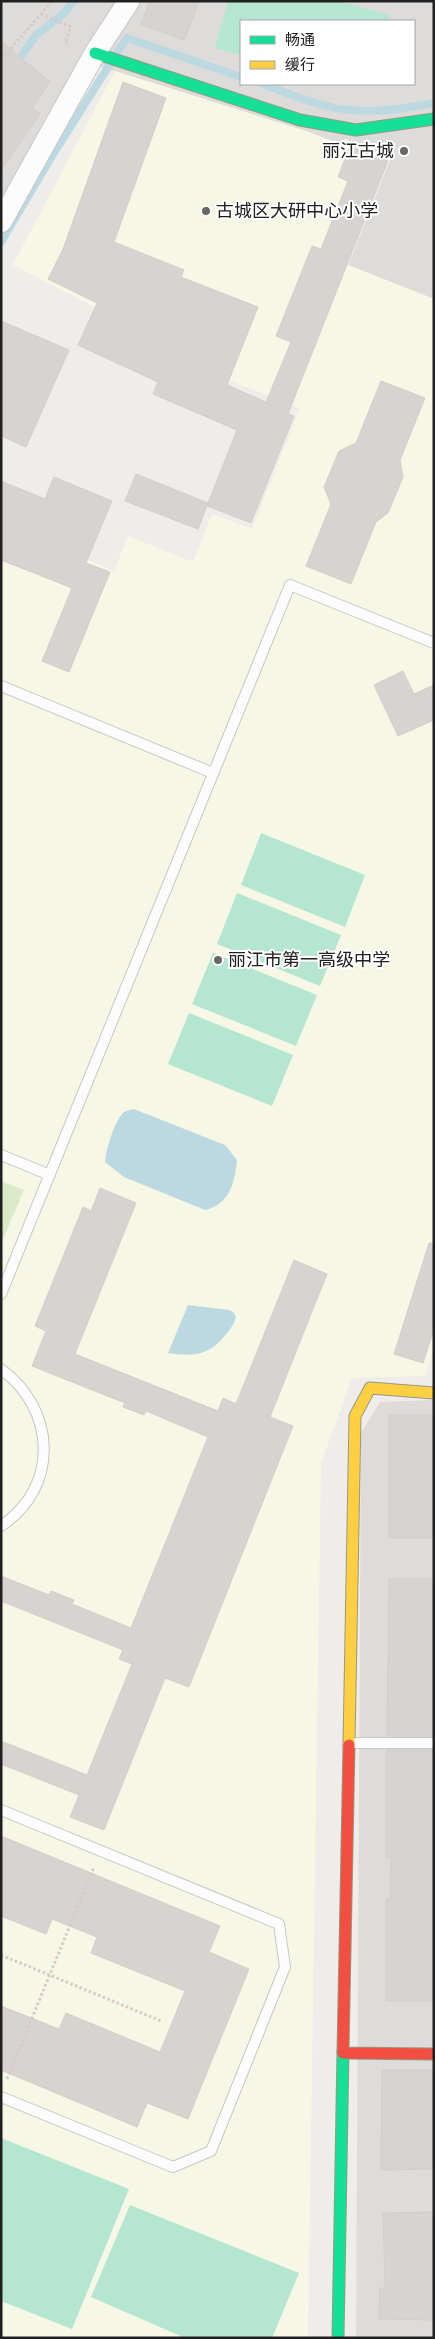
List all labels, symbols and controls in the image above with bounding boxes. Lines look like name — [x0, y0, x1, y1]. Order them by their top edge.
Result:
legend — [240, 20, 415, 85]
text: 畅通 — [285, 31, 315, 48]
text: 缓行 — [285, 56, 315, 73]
place label: 丽江古城 — [322, 141, 394, 161]
marker: 丽江古城 — [398, 145, 410, 157]
place label: 古城区大研中心小学 — [216, 201, 378, 221]
marker: 古城区大研中心小学 — [200, 205, 212, 217]
place label: 丽江市第一高级中学 — [228, 950, 390, 970]
marker: 丽江市第一高级中学 — [212, 954, 224, 966]

